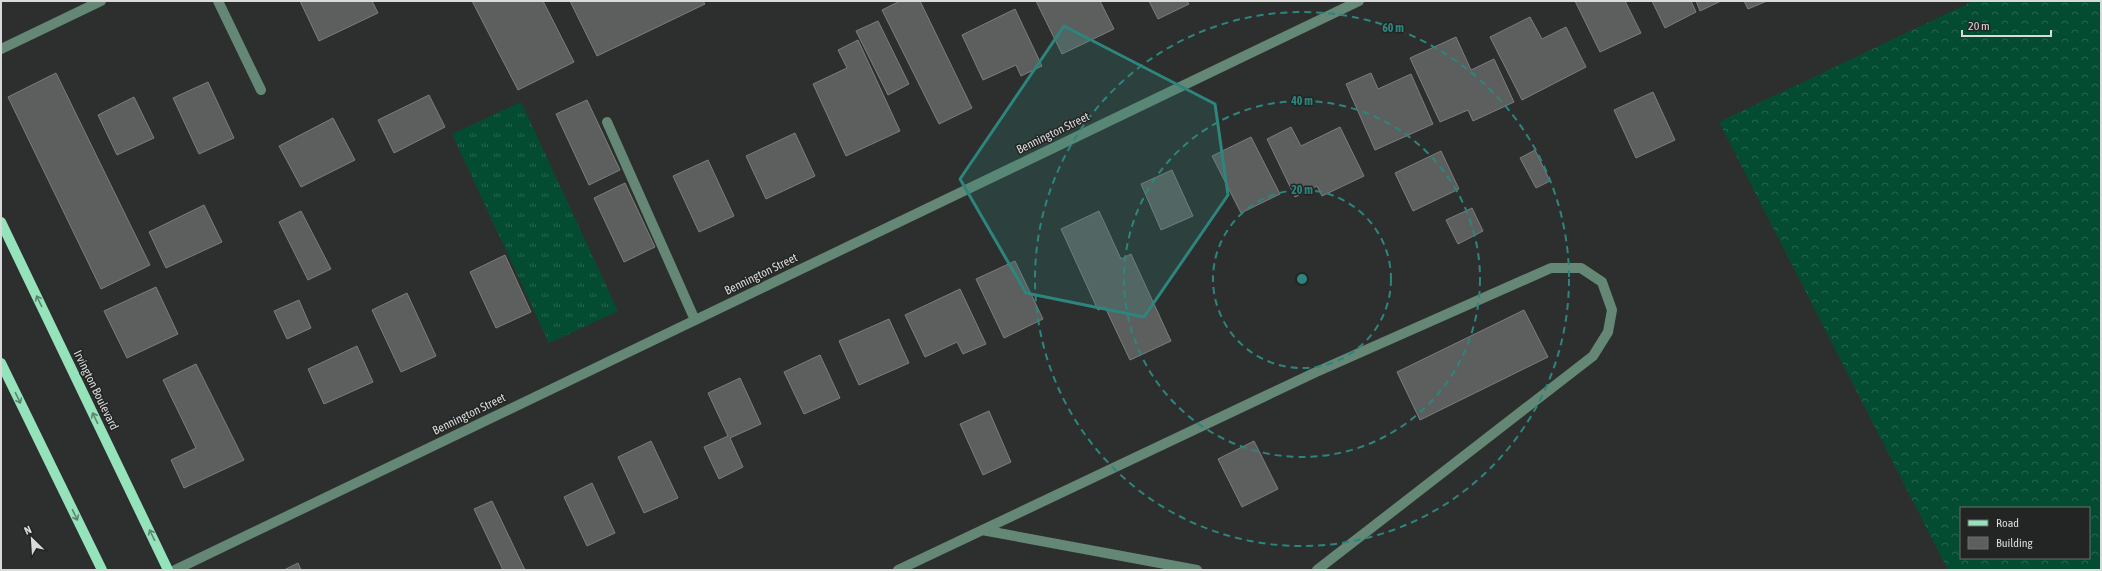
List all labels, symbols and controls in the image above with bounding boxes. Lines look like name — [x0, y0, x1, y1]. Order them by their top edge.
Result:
scale bar — [1962, 12, 2051, 38]
text: 20 m — [1968, 19, 1990, 33]
text: 60 m — [1382, 21, 1404, 35]
text: 40 m — [1290, 94, 1313, 108]
street label: Bennington Street — [1014, 109, 1092, 157]
text: 20 m — [1291, 183, 1313, 197]
street label: Bennington Street — [722, 250, 800, 298]
centre of rings — [1295, 272, 1309, 286]
one-way arrow — [35, 295, 42, 307]
street label: Irvington Boulevard — [71, 348, 121, 432]
street label: Bennington Street — [430, 390, 508, 438]
one-way arrow — [15, 392, 22, 404]
one-way arrow — [91, 412, 98, 424]
legend — [1960, 507, 2090, 559]
one-way arrow — [72, 509, 79, 521]
text: Road — [1996, 516, 2019, 530]
north arrow — [12, 519, 52, 559]
text: N — [22, 523, 33, 537]
one-way arrow — [148, 529, 155, 541]
text: Building — [1996, 536, 2034, 550]

